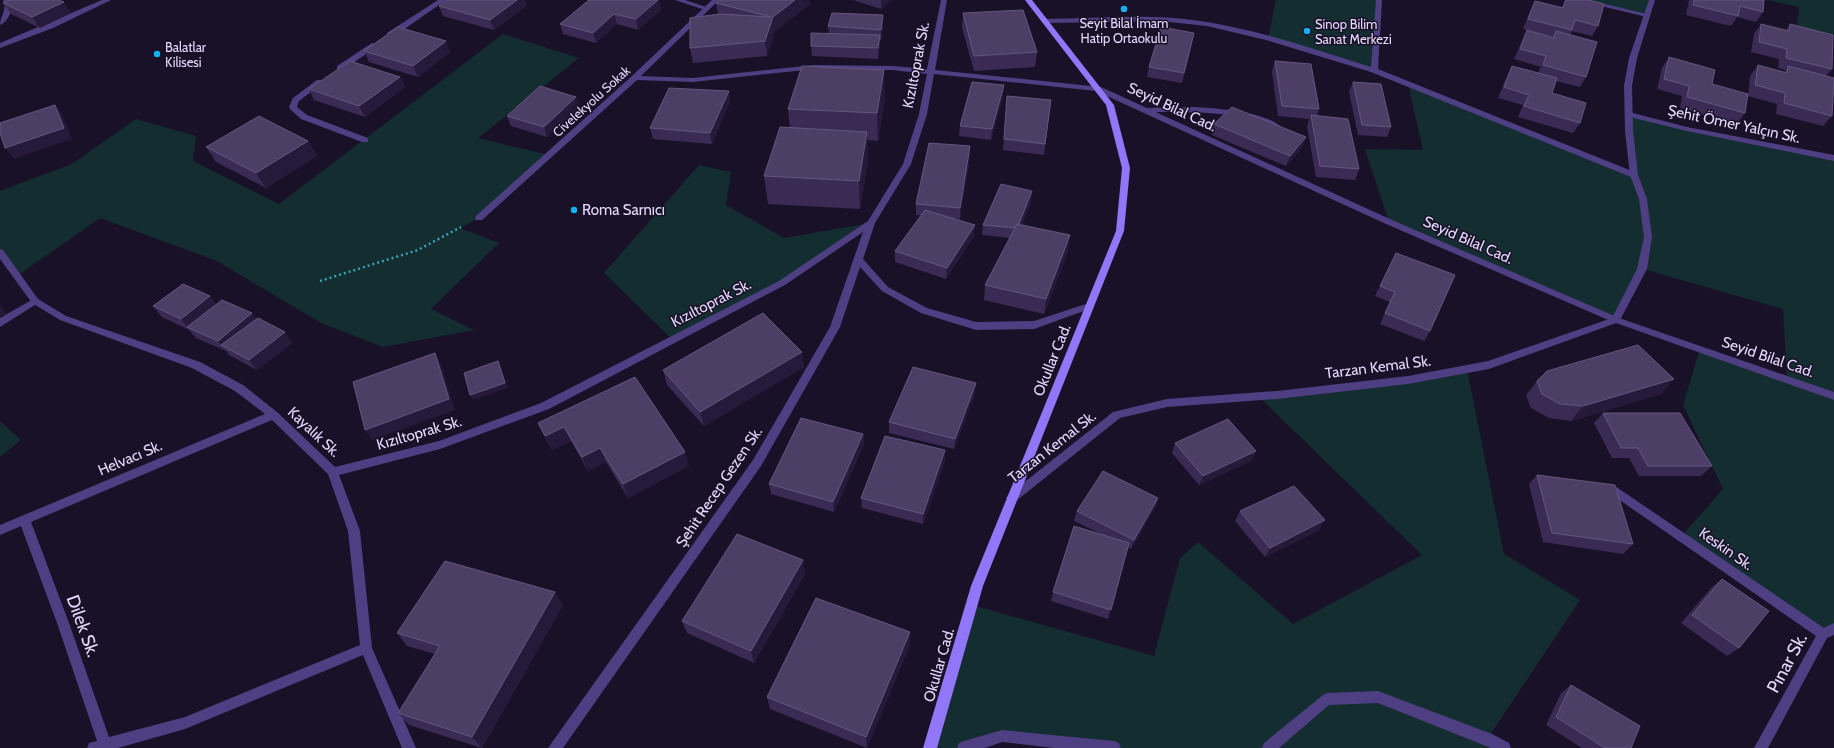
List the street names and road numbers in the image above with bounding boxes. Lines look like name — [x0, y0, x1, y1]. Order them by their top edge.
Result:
street label: Kızıltoprak Sk. — [899, 20, 933, 110]
street label: Civelekyolu Sokak — [549, 62, 633, 140]
street label: Seyid Bilal Cad. — [1125, 78, 1219, 136]
street label: Şehit Ömer Yalçın Sk. — [1666, 101, 1802, 147]
street label: Seyid Bilal Cad. — [1420, 212, 1516, 268]
street label: Kızıltoprak Sk. — [668, 275, 754, 331]
street label: Okullar Cad. — [1029, 321, 1075, 399]
street label: Seyid Bilal Cad. — [1719, 333, 1817, 381]
street label: Tarzan Kemal Sk. — [1324, 352, 1432, 382]
street label: Kayalık Sk. — [284, 403, 344, 461]
street label: Tarzan Kemal Sk. — [1005, 407, 1099, 487]
street label: Kızıltoprak Sk. — [374, 412, 464, 454]
street label: Şehit Recep Gezen Sk. — [672, 423, 766, 551]
street label: Helvacı Sk. — [95, 436, 165, 480]
street label: Keskin Sk. — [1695, 524, 1757, 574]
street label: Dilek Sk. — [62, 592, 104, 660]
street label: Okullar Cad. — [920, 626, 958, 704]
street label: Pınar Sk. — [1762, 629, 1812, 697]

